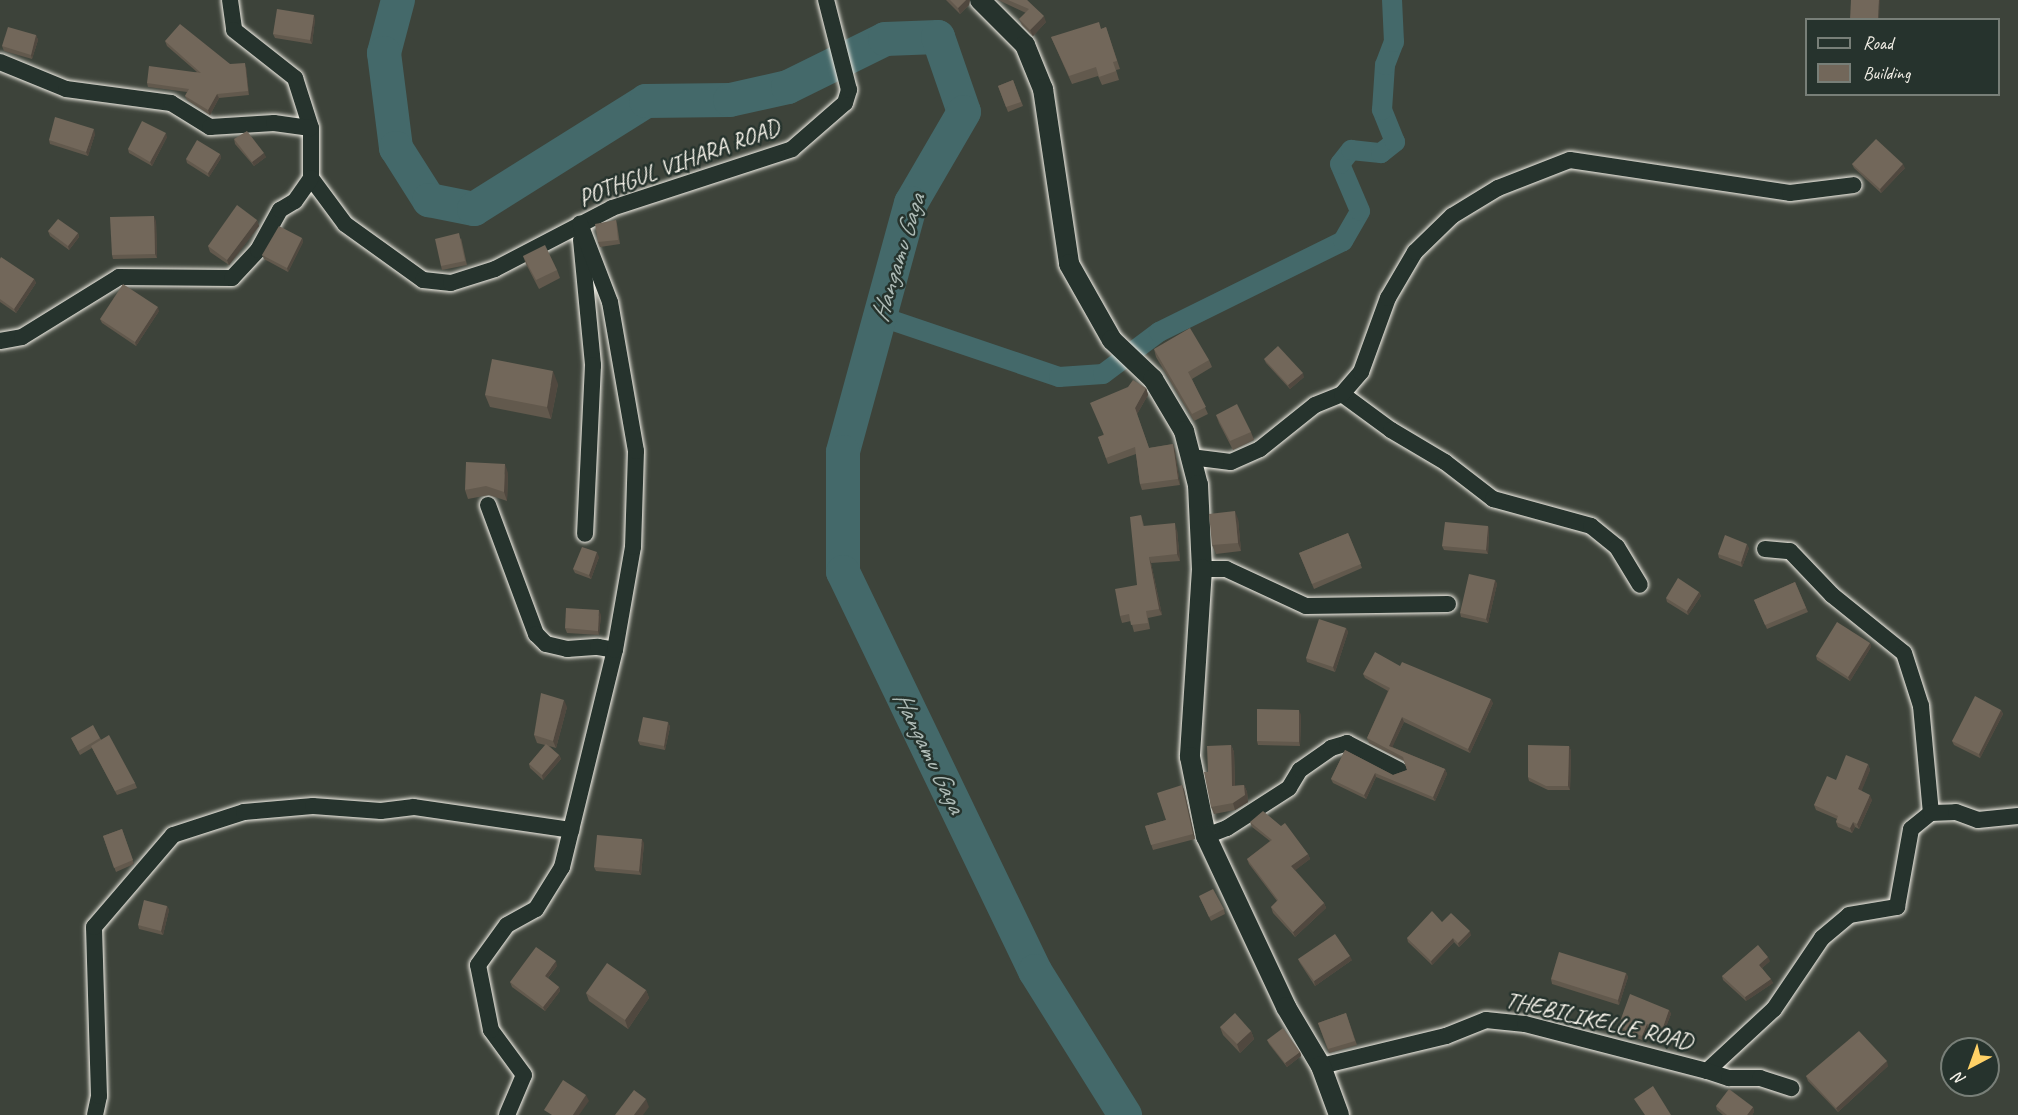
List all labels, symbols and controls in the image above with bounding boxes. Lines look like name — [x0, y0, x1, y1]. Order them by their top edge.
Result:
legend — [1805, 18, 2000, 96]
text: Road — [1863, 32, 1893, 54]
text: Building — [1863, 62, 1910, 84]
street label: POTHGUL VIHARA ROAD — [574, 113, 784, 213]
water label: Hangamu Gaga — [864, 191, 932, 325]
water label: Hangamu Gaga — [886, 686, 972, 818]
street label: THEBILIKELLE ROAD — [1502, 985, 1696, 1057]
north arrow — [1940, 1037, 2000, 1097]
text: N — [1949, 1068, 1970, 1090]

